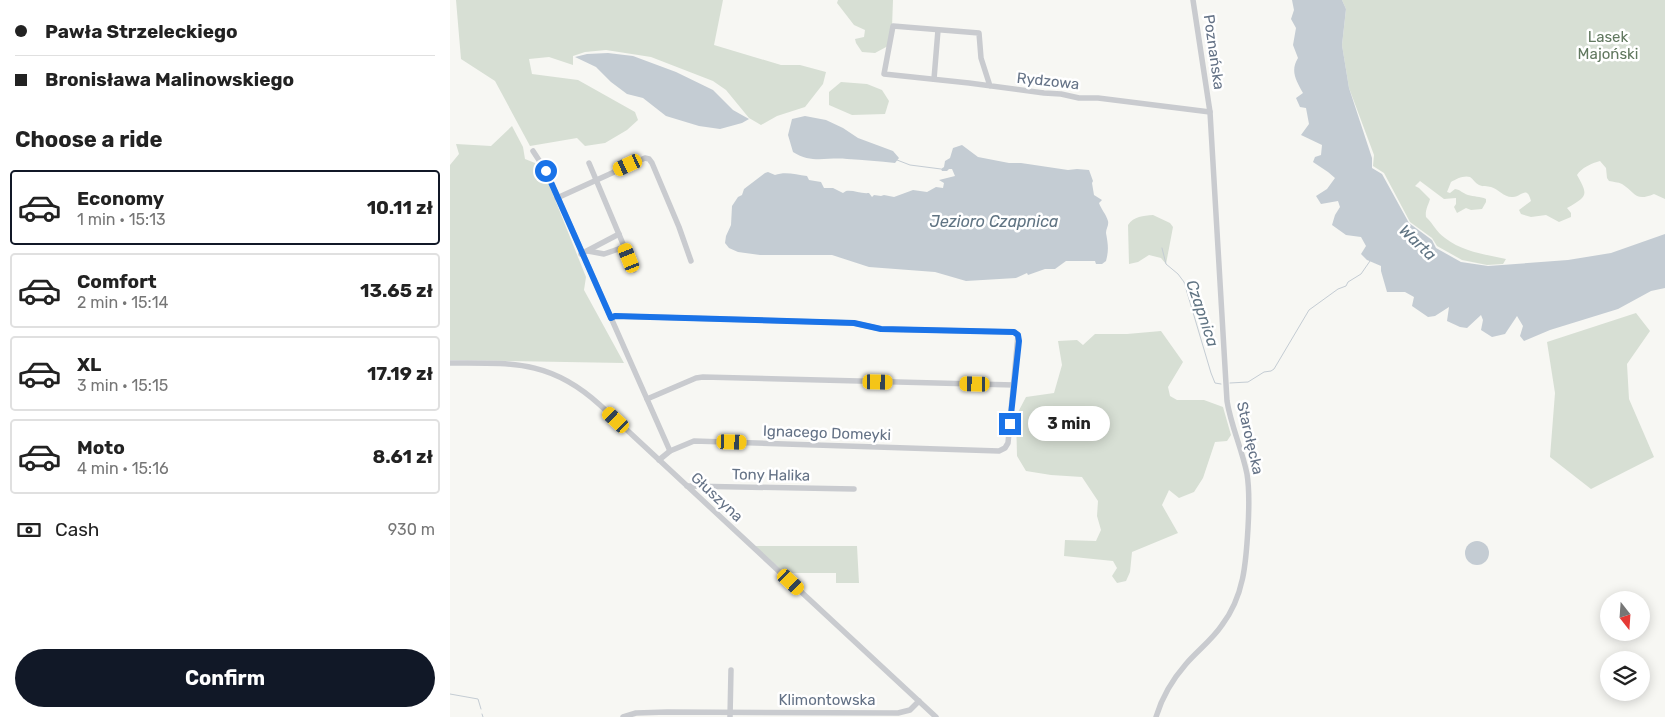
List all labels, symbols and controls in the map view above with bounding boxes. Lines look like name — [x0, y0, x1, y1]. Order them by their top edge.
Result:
street label: Poznańska — [1200, 13, 1228, 91]
text: Pawła Strzeleckiego — [45, 20, 238, 43]
park label: Lasek Majoński — [1578, 28, 1638, 63]
text: Bronisława Malinowskiego — [45, 68, 294, 91]
street label: Rydzowa — [1016, 69, 1080, 93]
text: Choose a ride — [15, 126, 162, 153]
car — [611, 152, 644, 178]
route start — [535, 160, 557, 182]
icon: car — [17, 185, 62, 230]
text: Economy — [77, 187, 164, 210]
text: 10.11 zł — [367, 196, 433, 219]
text: 1 min · 15:13 — [77, 210, 166, 229]
water label: Jezioro Czapnica — [930, 212, 1058, 231]
water label: Warta — [1395, 221, 1440, 264]
car — [616, 241, 641, 275]
icon: car — [17, 268, 62, 313]
text: Comfort — [77, 270, 157, 293]
water label: Czapnica — [1182, 277, 1223, 349]
text: 13.65 zł — [360, 279, 433, 302]
text: 2 min · 15:14 — [77, 293, 168, 312]
icon: car — [17, 351, 62, 396]
text: XL — [77, 353, 101, 376]
text: 17.19 zł — [367, 362, 433, 385]
car — [862, 374, 893, 390]
text: 3 min · 15:15 — [77, 376, 168, 395]
car — [959, 376, 990, 392]
street label: Starołęcka — [1233, 400, 1267, 476]
car — [599, 404, 632, 436]
callout: 3 min — [1028, 406, 1110, 442]
route end — [999, 413, 1021, 435]
text: 3 min — [1047, 414, 1091, 433]
street label: Ignacego Domeyki — [763, 422, 891, 444]
icon: car — [17, 434, 62, 479]
car — [716, 434, 747, 450]
text: Moto — [77, 436, 125, 459]
text: 8.61 zł — [372, 445, 433, 468]
text: 4 min · 15:16 — [77, 459, 169, 478]
street label: Tony Halika — [732, 465, 810, 485]
street label: Głuszyna — [687, 468, 747, 526]
icon: cash — [15, 516, 43, 544]
text: Cash — [55, 518, 99, 541]
text: 930 m — [388, 520, 435, 539]
car — [774, 566, 807, 598]
north arrow — [1600, 591, 1650, 641]
map controls — [1600, 591, 1650, 701]
button: Confirm — [15, 649, 435, 707]
button: layers — [1600, 651, 1650, 701]
street label: Klimontowska — [779, 691, 875, 709]

